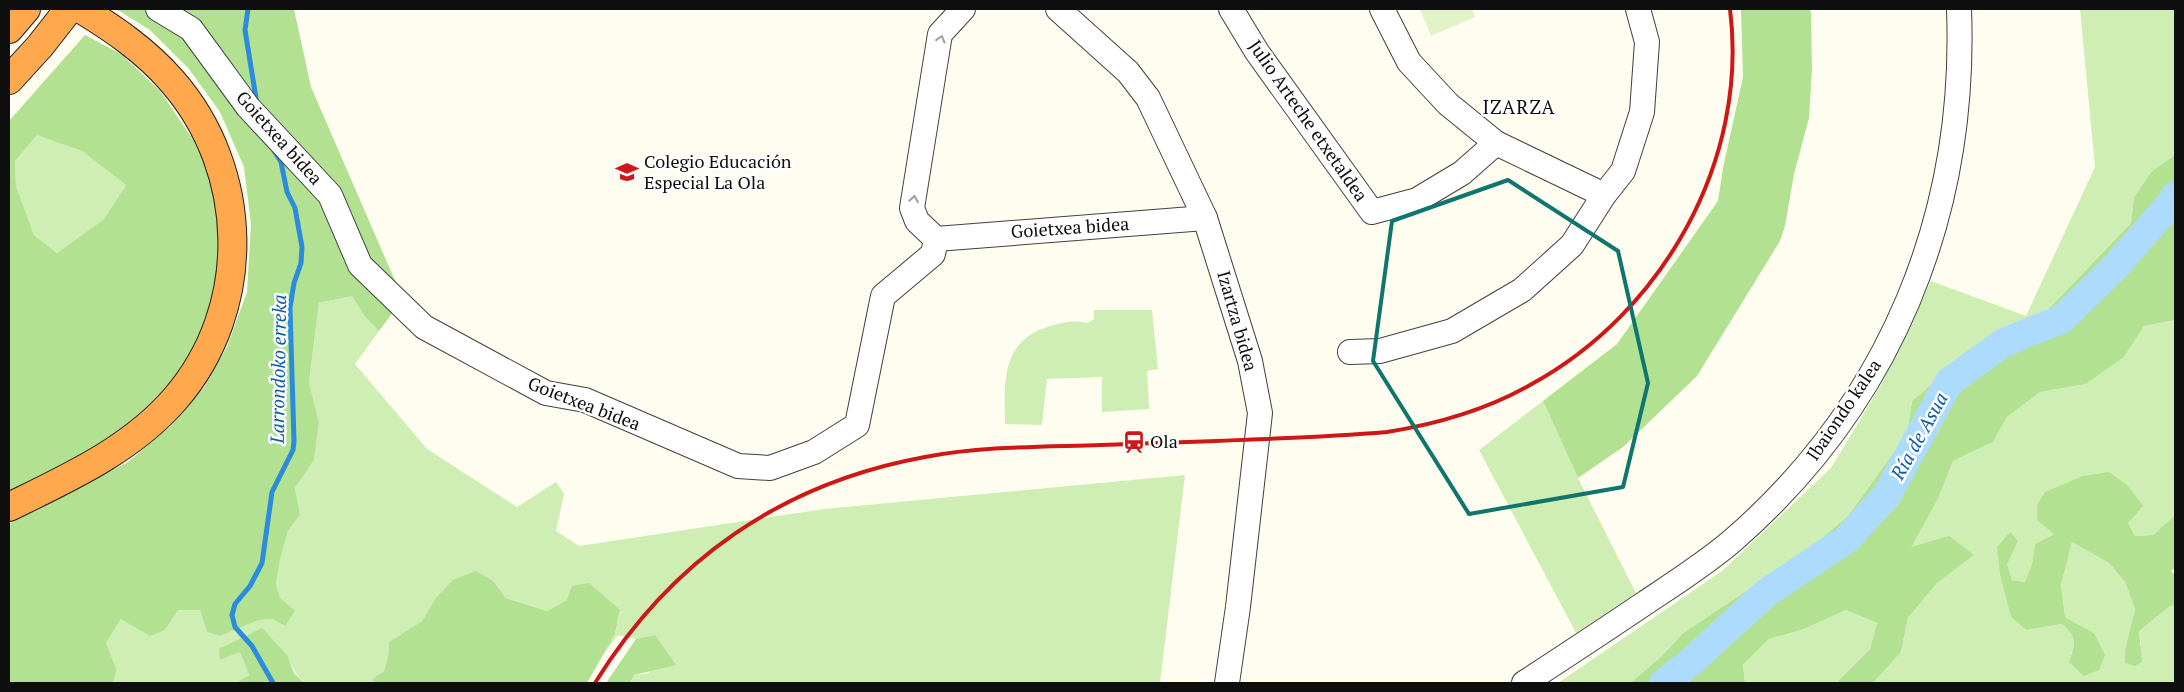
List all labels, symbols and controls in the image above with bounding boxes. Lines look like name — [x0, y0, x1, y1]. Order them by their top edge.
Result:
one-way arrow — [935, 35, 945, 44]
street label: Julio Arteche etxetaldea — [1244, 35, 1374, 206]
street label: Goietxea bidea — [231, 85, 328, 189]
district label: IZARZA — [1482, 94, 1556, 119]
place label: Colegio Educación Especial La Ola — [644, 149, 792, 194]
school or university icon: Colegio Educación Especial La Ola — [614, 159, 640, 185]
one-way arrow — [908, 195, 918, 203]
street label: Goietxea bidea — [1010, 211, 1130, 243]
street label: Izartza bidea — [1212, 268, 1264, 374]
water label: Larrondoko erreka — [264, 294, 291, 445]
street label: Ibaiondo kalea — [1800, 354, 1886, 465]
street label: Goietxea bidea — [525, 371, 644, 436]
water label: Ría de Asua — [1884, 388, 1953, 485]
station icon: Ola — [1121, 429, 1147, 455]
place label: Ola — [1150, 429, 1178, 453]

